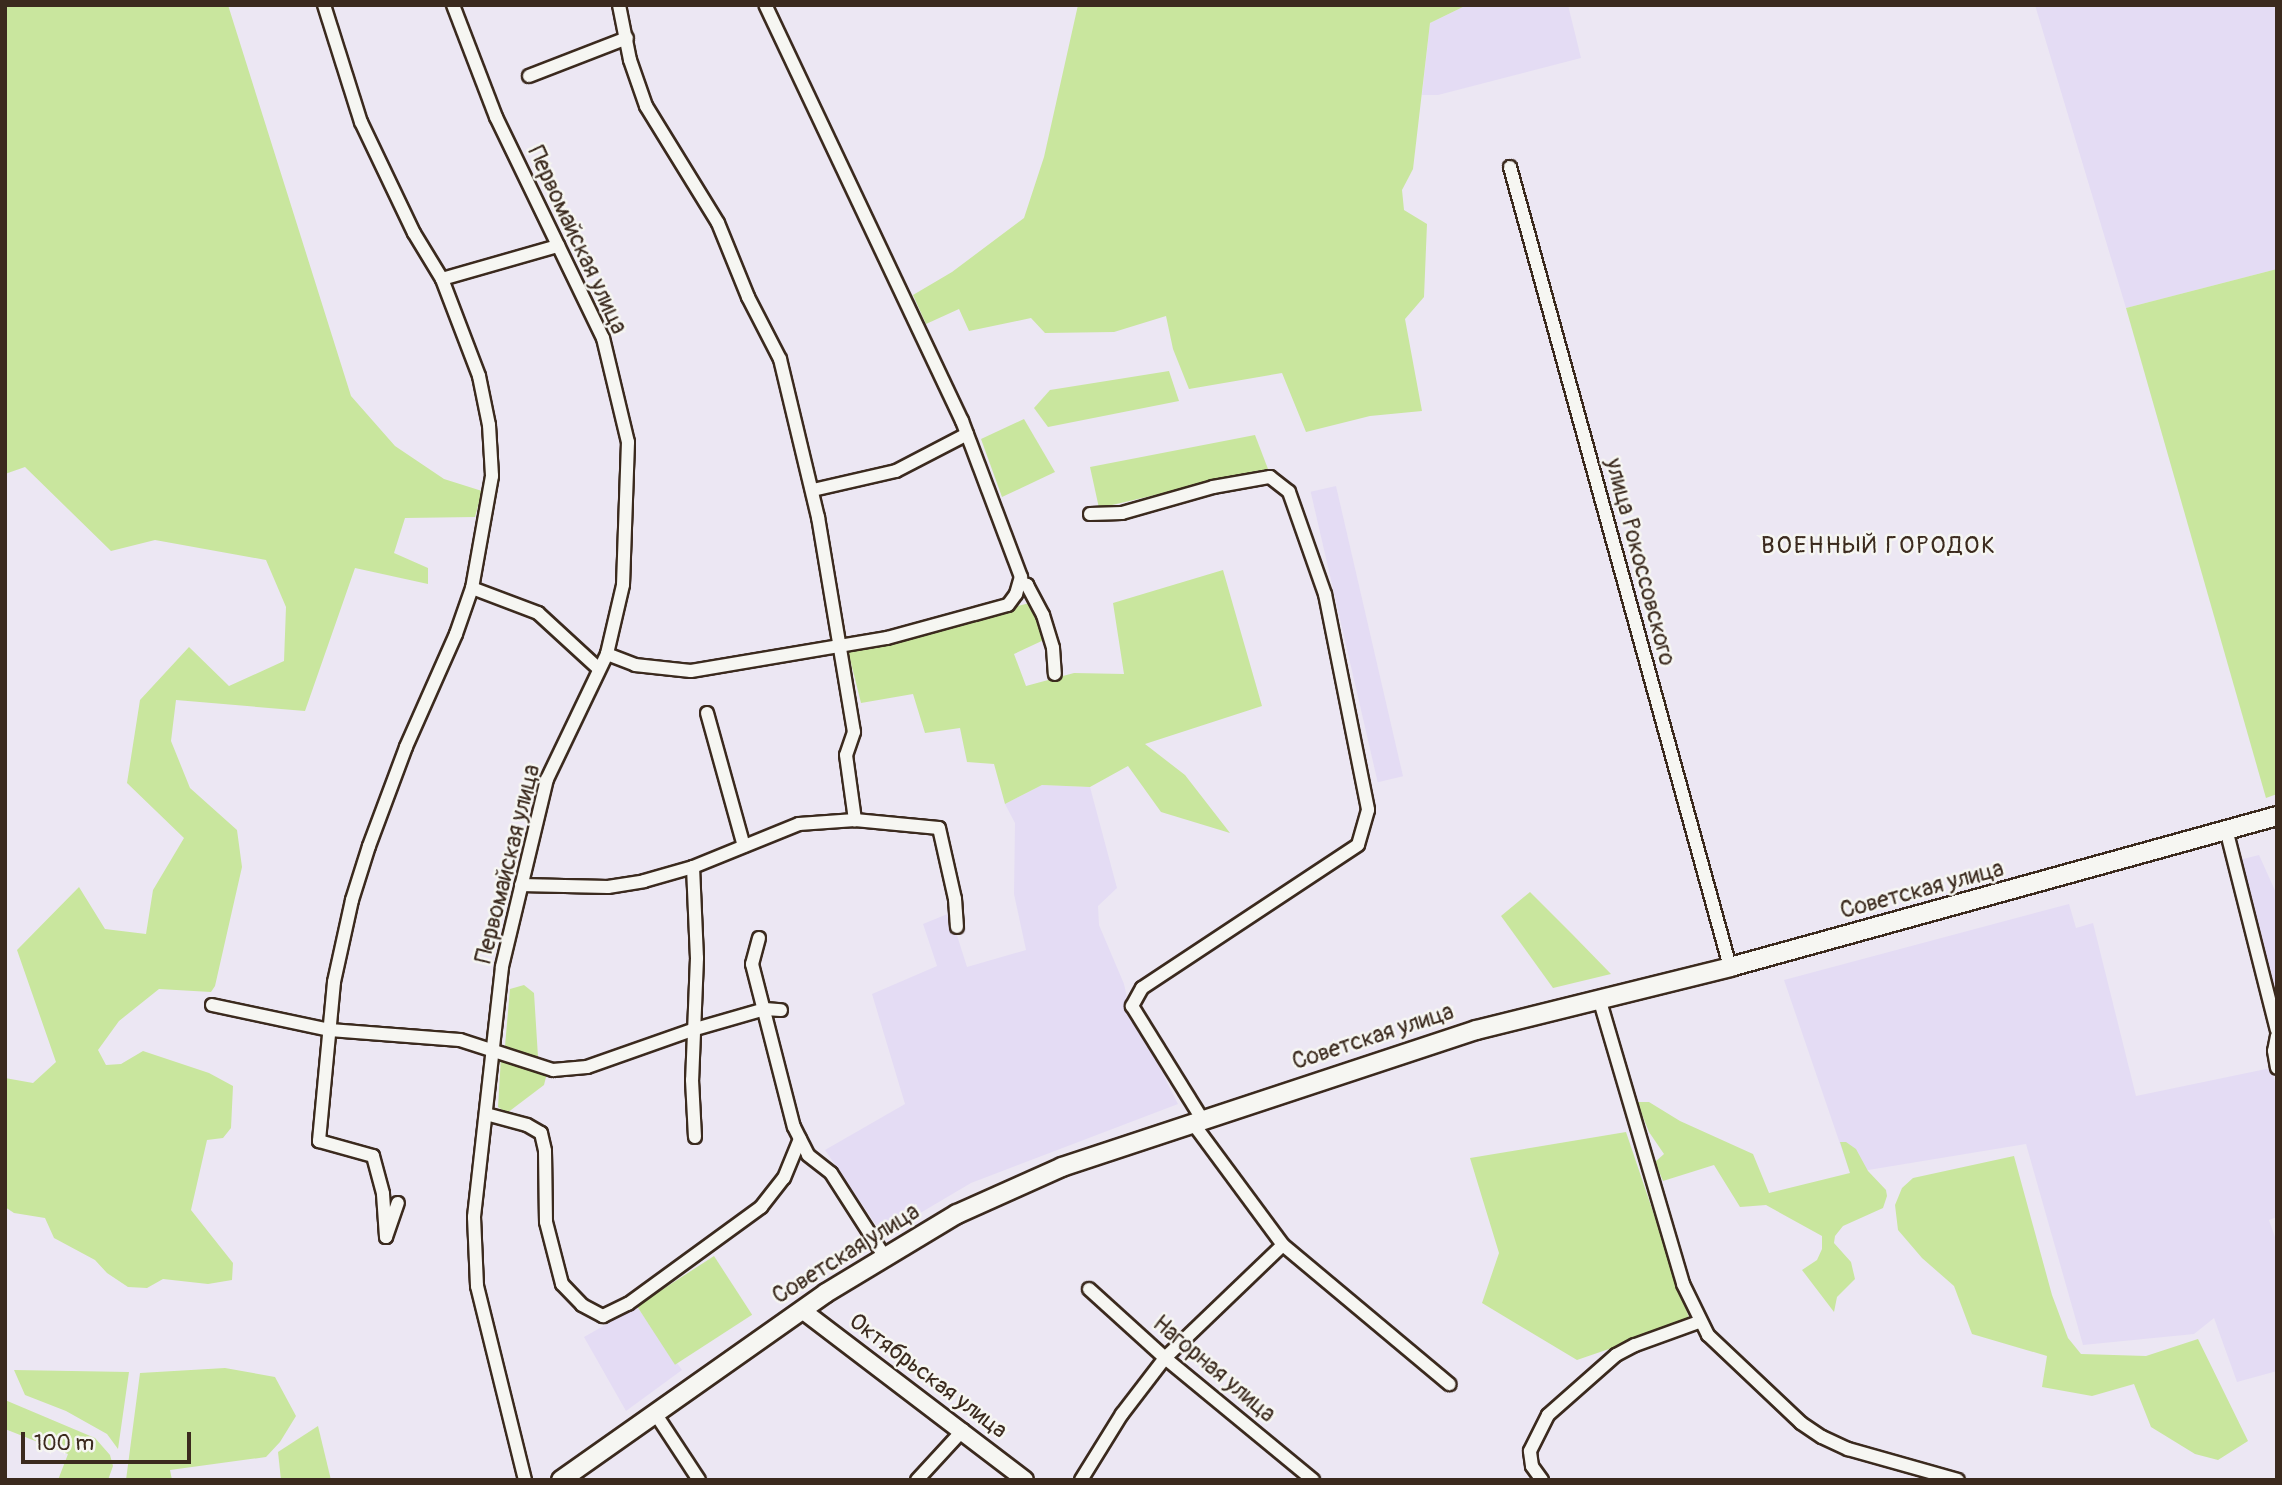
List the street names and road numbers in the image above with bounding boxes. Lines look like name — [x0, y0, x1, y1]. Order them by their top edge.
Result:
street label: Первомайская улица — [521, 142, 633, 338]
street label: улица Рокоссовского — [1599, 455, 1681, 669]
street label: Первомайская улица — [470, 762, 546, 966]
street label: Советская улица — [1837, 855, 2007, 925]
street label: Советская улица — [1289, 998, 1457, 1076]
street label: Советская улица — [767, 1198, 925, 1310]
street label: Октябрьская улица — [844, 1308, 1012, 1444]
street label: Нагорная улица — [1147, 1310, 1281, 1428]

